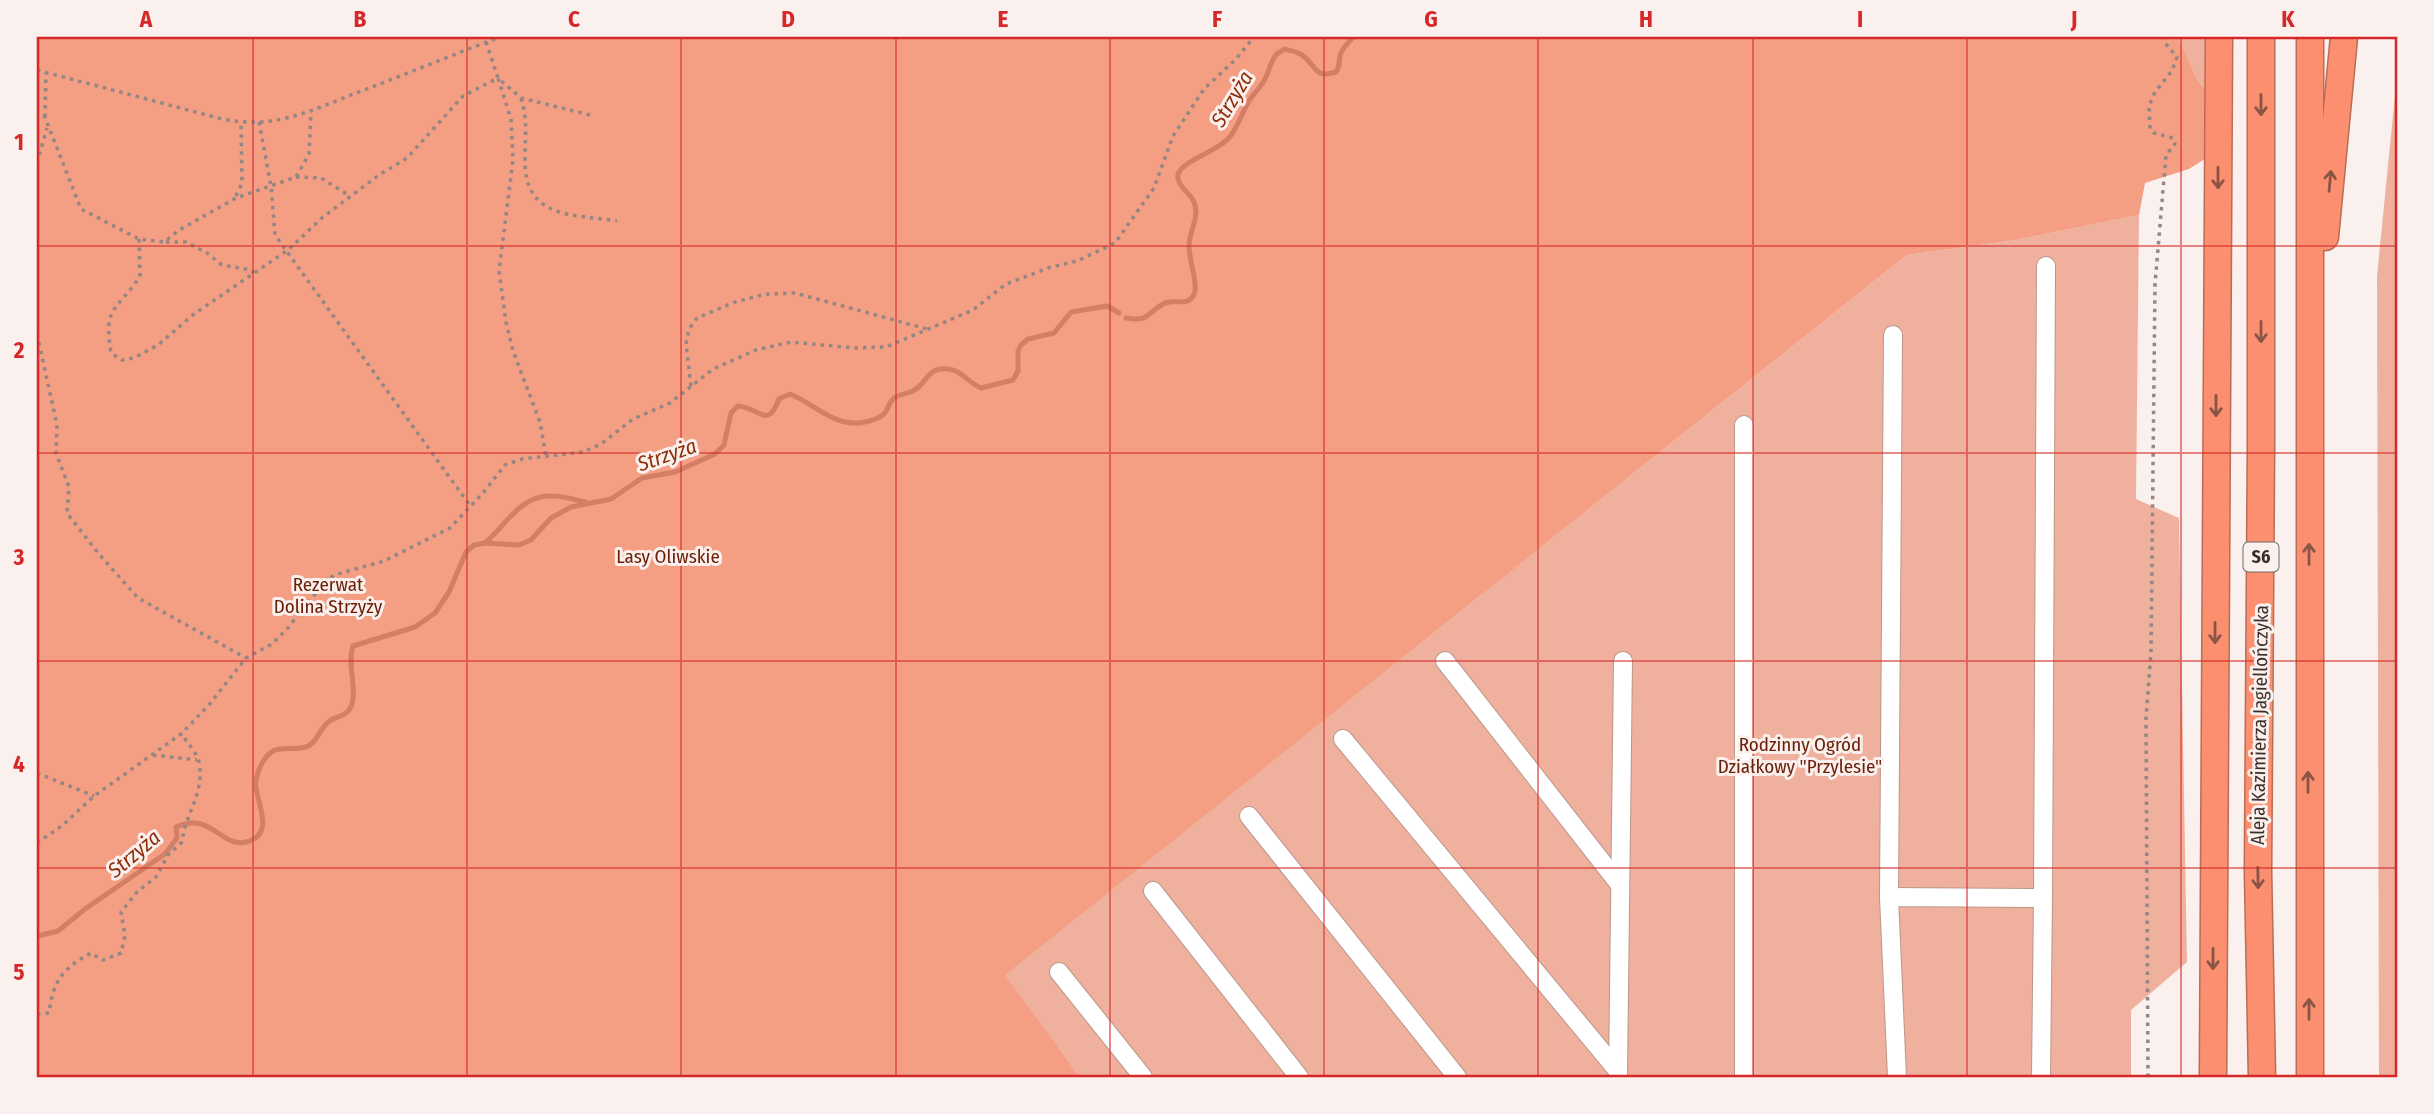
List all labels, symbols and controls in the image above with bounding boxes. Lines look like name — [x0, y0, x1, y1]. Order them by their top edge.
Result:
text: A — [139, 5, 153, 33]
text: B — [354, 5, 367, 33]
text: C — [568, 5, 580, 33]
text: D — [781, 5, 795, 33]
text: E — [998, 5, 1009, 33]
text: F — [1212, 5, 1222, 33]
text: G — [1424, 5, 1438, 33]
text: H — [1639, 5, 1653, 33]
text: I — [1857, 5, 1863, 33]
text: J — [2070, 5, 2077, 33]
text: K — [2281, 5, 2295, 33]
water label: Strzyża — [1205, 66, 1259, 133]
one-way arrow — [2254, 93, 2268, 116]
text: 1 — [14, 128, 24, 156]
one-way arrow — [2211, 167, 2225, 190]
one-way arrow — [2324, 170, 2337, 193]
one-way arrow — [2254, 321, 2268, 344]
text: 2 — [13, 336, 25, 364]
one-way arrow — [2210, 394, 2223, 417]
water label: Strzyża — [633, 433, 700, 477]
road number: S6 — [2244, 542, 2278, 572]
text: 3 — [13, 543, 25, 571]
one-way arrow — [2302, 543, 2316, 566]
park label: Lasy Oliwskie — [616, 545, 720, 568]
park label: Rezerwat Dolina Strzyży — [274, 573, 383, 618]
street label: Aleja Kazimierza Jagiellończyka — [2246, 605, 2273, 845]
one-way arrow — [2208, 622, 2222, 645]
park label: Rodzinny Ogród Działkowy "Przylesie" — [1718, 733, 1882, 778]
text: 4 — [13, 750, 25, 778]
one-way arrow — [2301, 770, 2315, 793]
water label: Strzyża — [102, 825, 166, 884]
one-way arrow — [2251, 867, 2265, 890]
one-way arrow — [2207, 947, 2220, 970]
text: 5 — [13, 958, 25, 986]
one-way arrow — [2302, 998, 2316, 1021]

